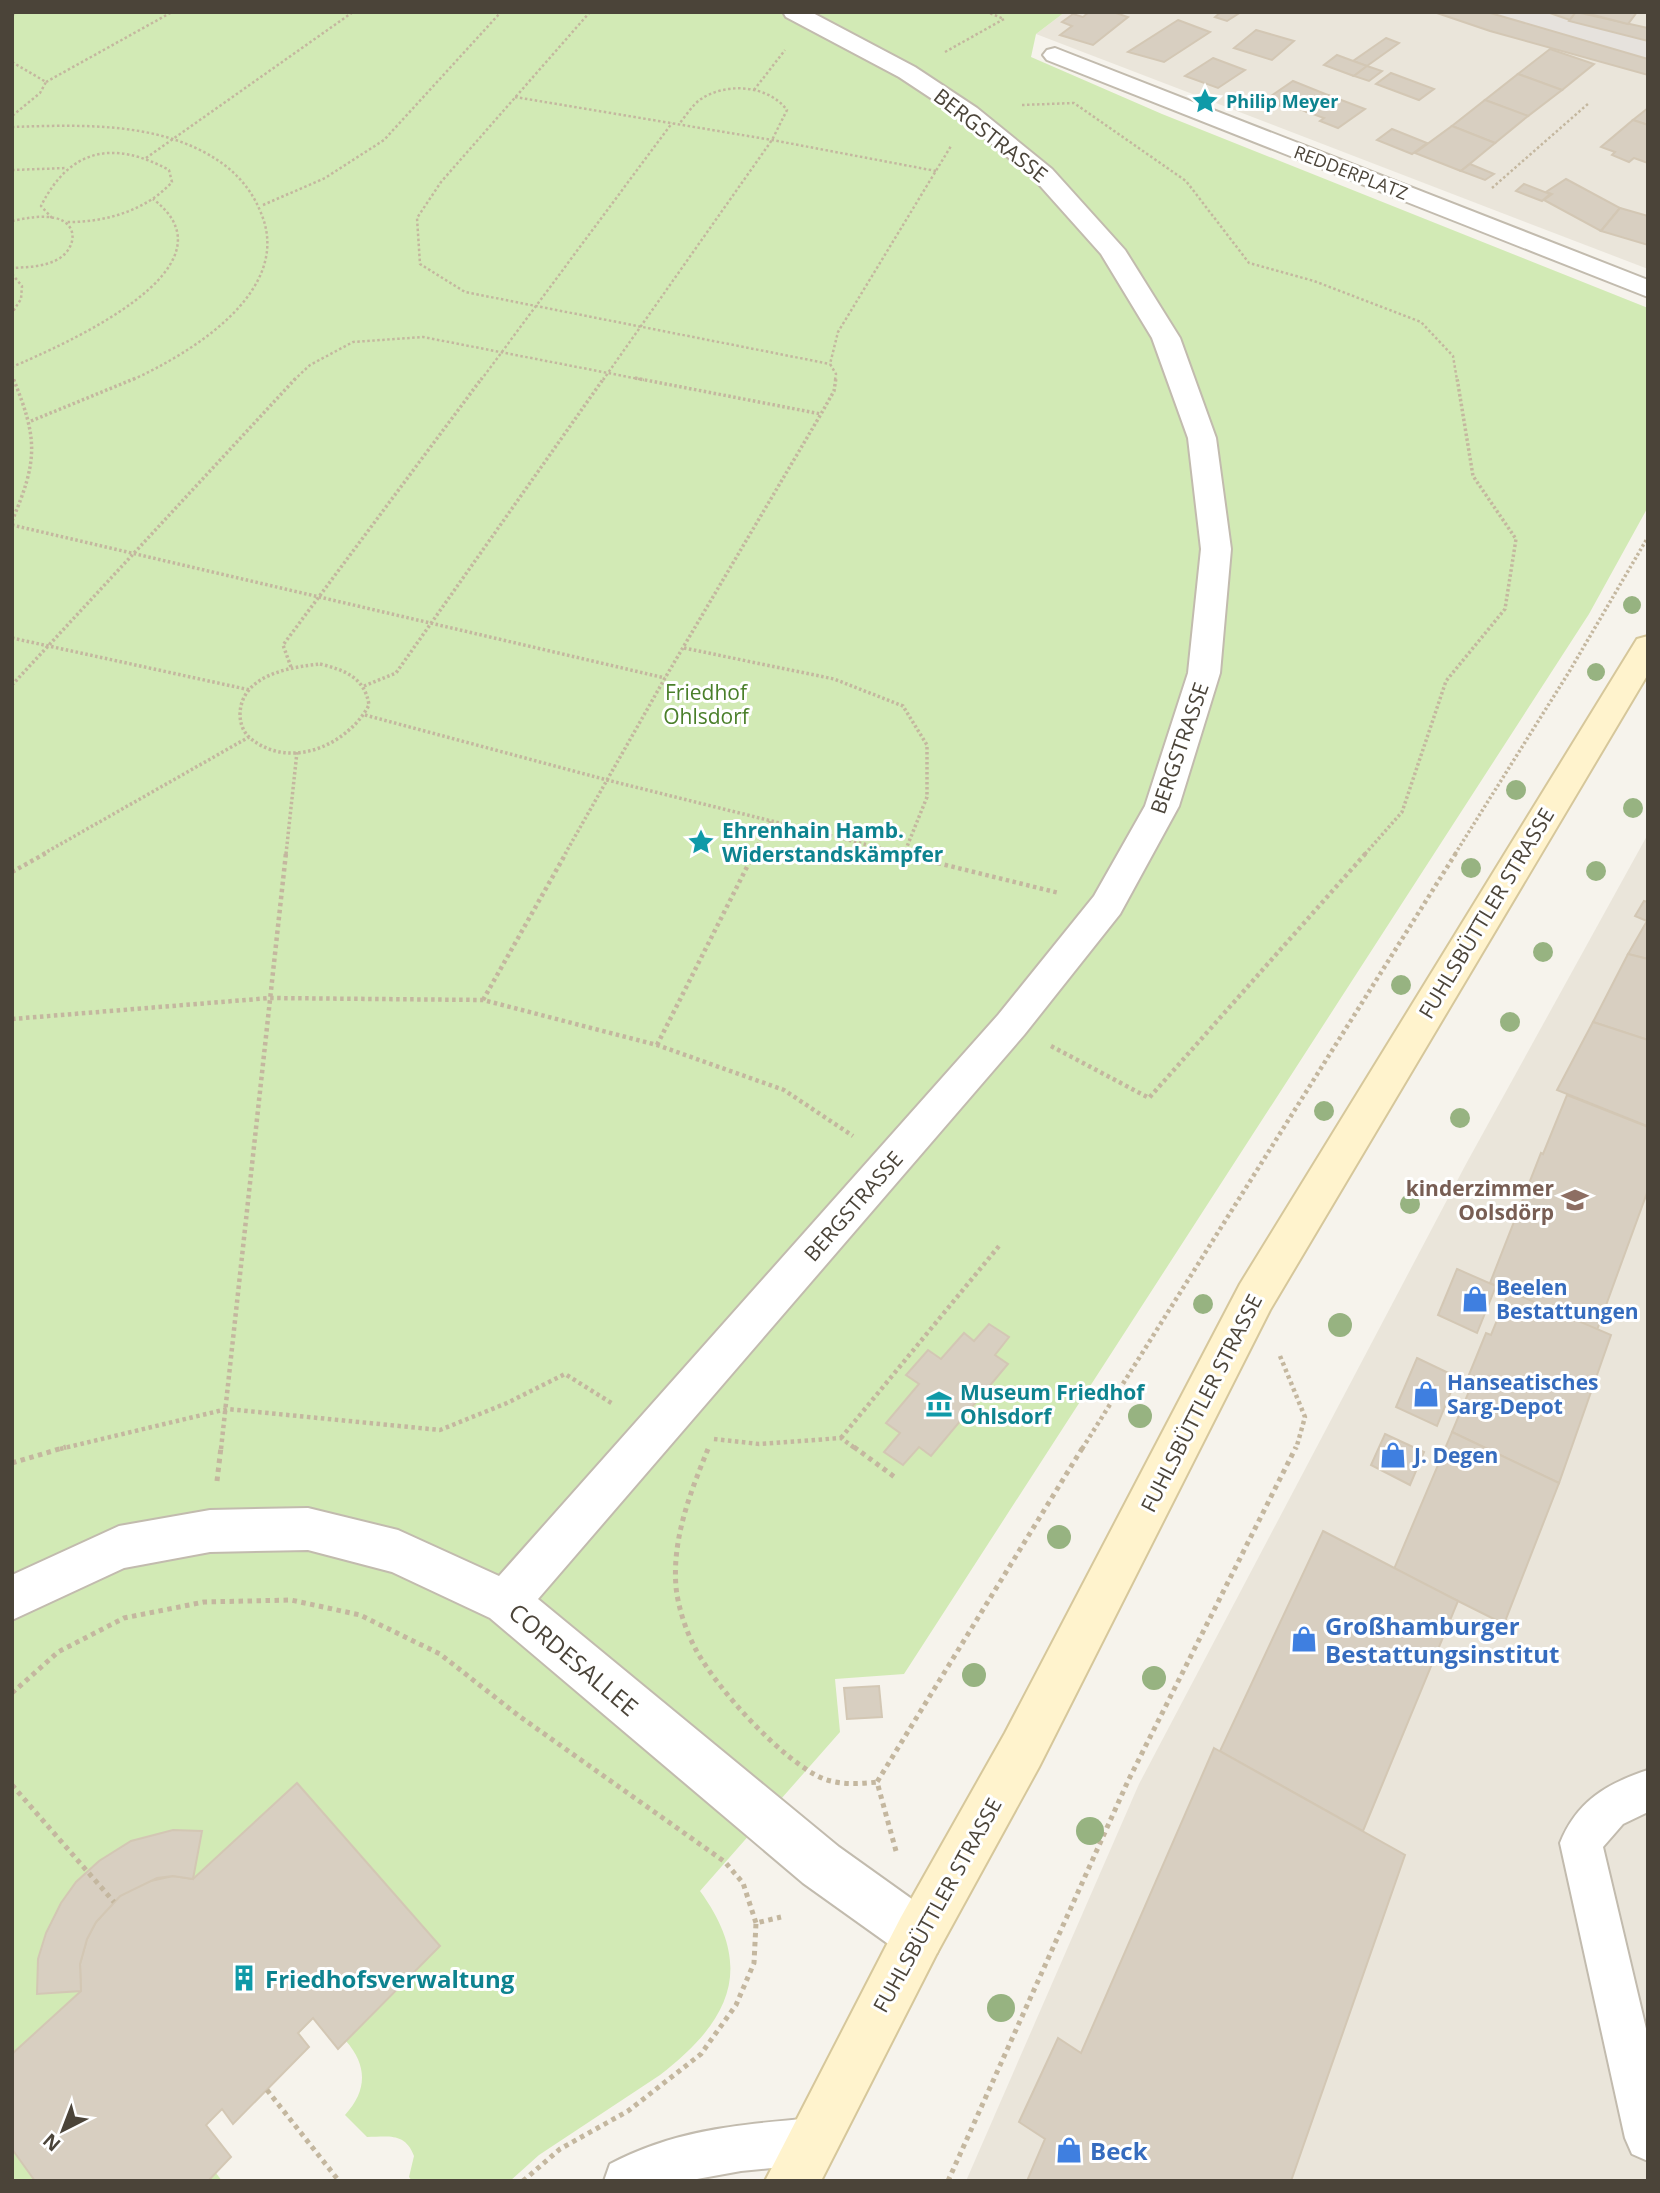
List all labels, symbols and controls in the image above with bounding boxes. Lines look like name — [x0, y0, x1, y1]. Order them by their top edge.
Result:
street label: BERGSTRASSE — [928, 82, 1054, 188]
place icon: Philip Meyer — [1190, 86, 1220, 116]
place label: Philip Meyer — [1226, 89, 1338, 113]
street label: REDDERPLATZ — [1291, 139, 1411, 205]
park label: Friedhof Ohlsdorf — [663, 678, 751, 730]
street label: BERGSTRASSE — [1143, 678, 1215, 818]
street label: FUHLSBÜTTLER STRASSE — [1412, 802, 1560, 1024]
place label: Ehrenhain Hamb. Widerstandskämpfer — [722, 816, 944, 868]
place icon: Ehrenhain Hamb. Widerstandskämpfer — [686, 827, 716, 857]
street label: BERGSTRASSE — [797, 1145, 909, 1267]
place label: kinderzimmer Oolsdörp — [1406, 1174, 1554, 1226]
school or university icon: kinderzimmer Oolsdörp — [1560, 1185, 1590, 1215]
place label: Beelen Bestattungen — [1496, 1273, 1639, 1325]
shop icon: Beelen Bestattungen — [1460, 1284, 1490, 1314]
street label: FUHLSBÜTTLER STRASSE — [1134, 1289, 1268, 1517]
place label: Hanseatisches Sarg-Depot — [1447, 1368, 1599, 1420]
place label: Museum Friedhof Ohlsdorf — [960, 1378, 1146, 1430]
shop icon: Hanseatisches Sarg-Depot — [1411, 1379, 1441, 1409]
museum icon: Museum Friedhof Ohlsdorf — [924, 1389, 954, 1419]
shop icon: J. Degen — [1378, 1440, 1408, 1470]
place label: J. Degen — [1412, 1441, 1498, 1469]
street label: CORDESALLEE — [502, 1595, 646, 1723]
place label: Großhamburger Bestattungsinstitut — [1325, 1609, 1559, 1670]
shop icon: Großhamburger Bestattungsinstitut — [1289, 1624, 1319, 1654]
street label: FUHLSBÜTTLER STRASSE — [866, 1793, 1008, 2017]
place label: Friedhofsverwaltung — [265, 1962, 515, 1995]
building icon: Friedhofsverwaltung — [229, 1963, 259, 1993]
north arrow — [28, 2095, 98, 2165]
text: N — [37, 2128, 66, 2157]
place label: Beck — [1090, 2134, 1148, 2167]
shop icon: Beck — [1054, 2135, 1084, 2165]

